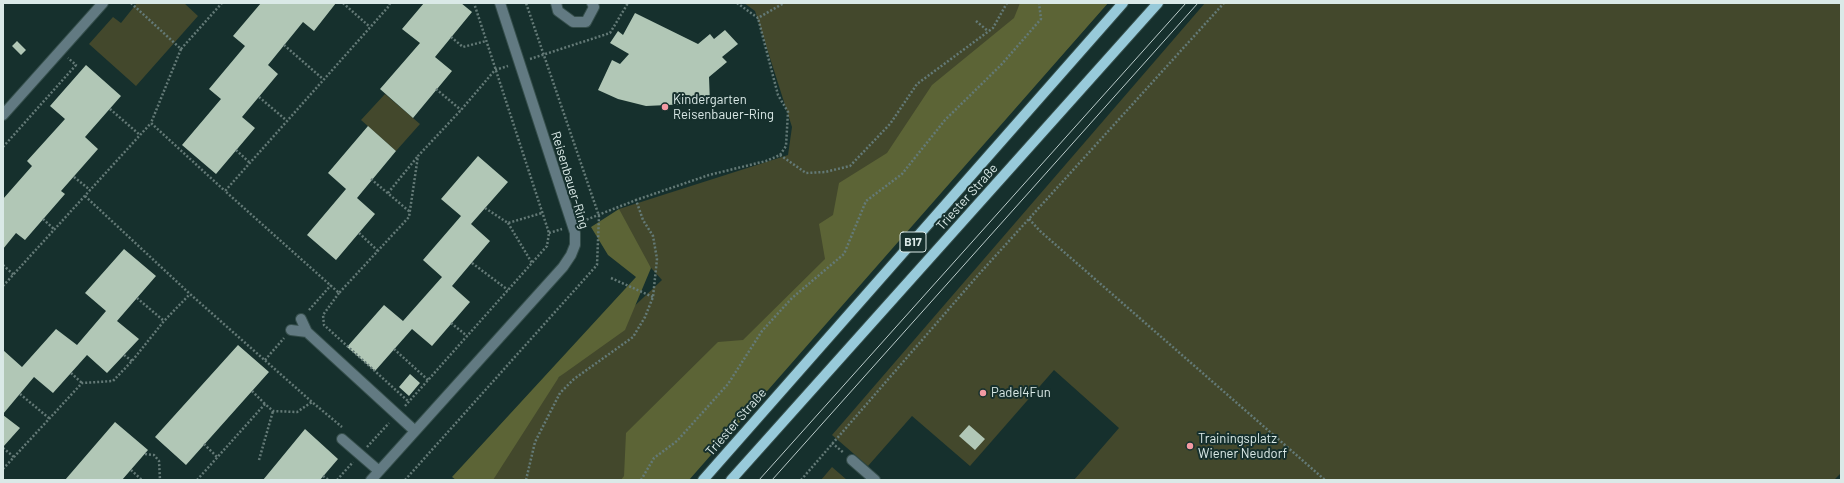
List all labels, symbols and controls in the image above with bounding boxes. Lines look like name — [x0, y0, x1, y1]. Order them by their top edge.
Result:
place label: Kindergarten Reisenbauer-Ring — [673, 92, 774, 123]
marker: Kindergarten Reisenbauer-Ring — [660, 102, 670, 112]
street label: Reisenbauer-Ring — [548, 129, 592, 231]
street label: Triester Straße — [933, 160, 1001, 234]
road number: B17 — [900, 232, 926, 252]
street label: Triester Straße — [702, 385, 770, 459]
place label: Padel4Fun — [991, 385, 1051, 401]
marker: Padel4Fun — [978, 388, 988, 398]
place label: Trainingsplatz Wiener Neudorf — [1198, 431, 1287, 462]
marker: Trainingsplatz Wiener Neudorf — [1185, 441, 1195, 451]

